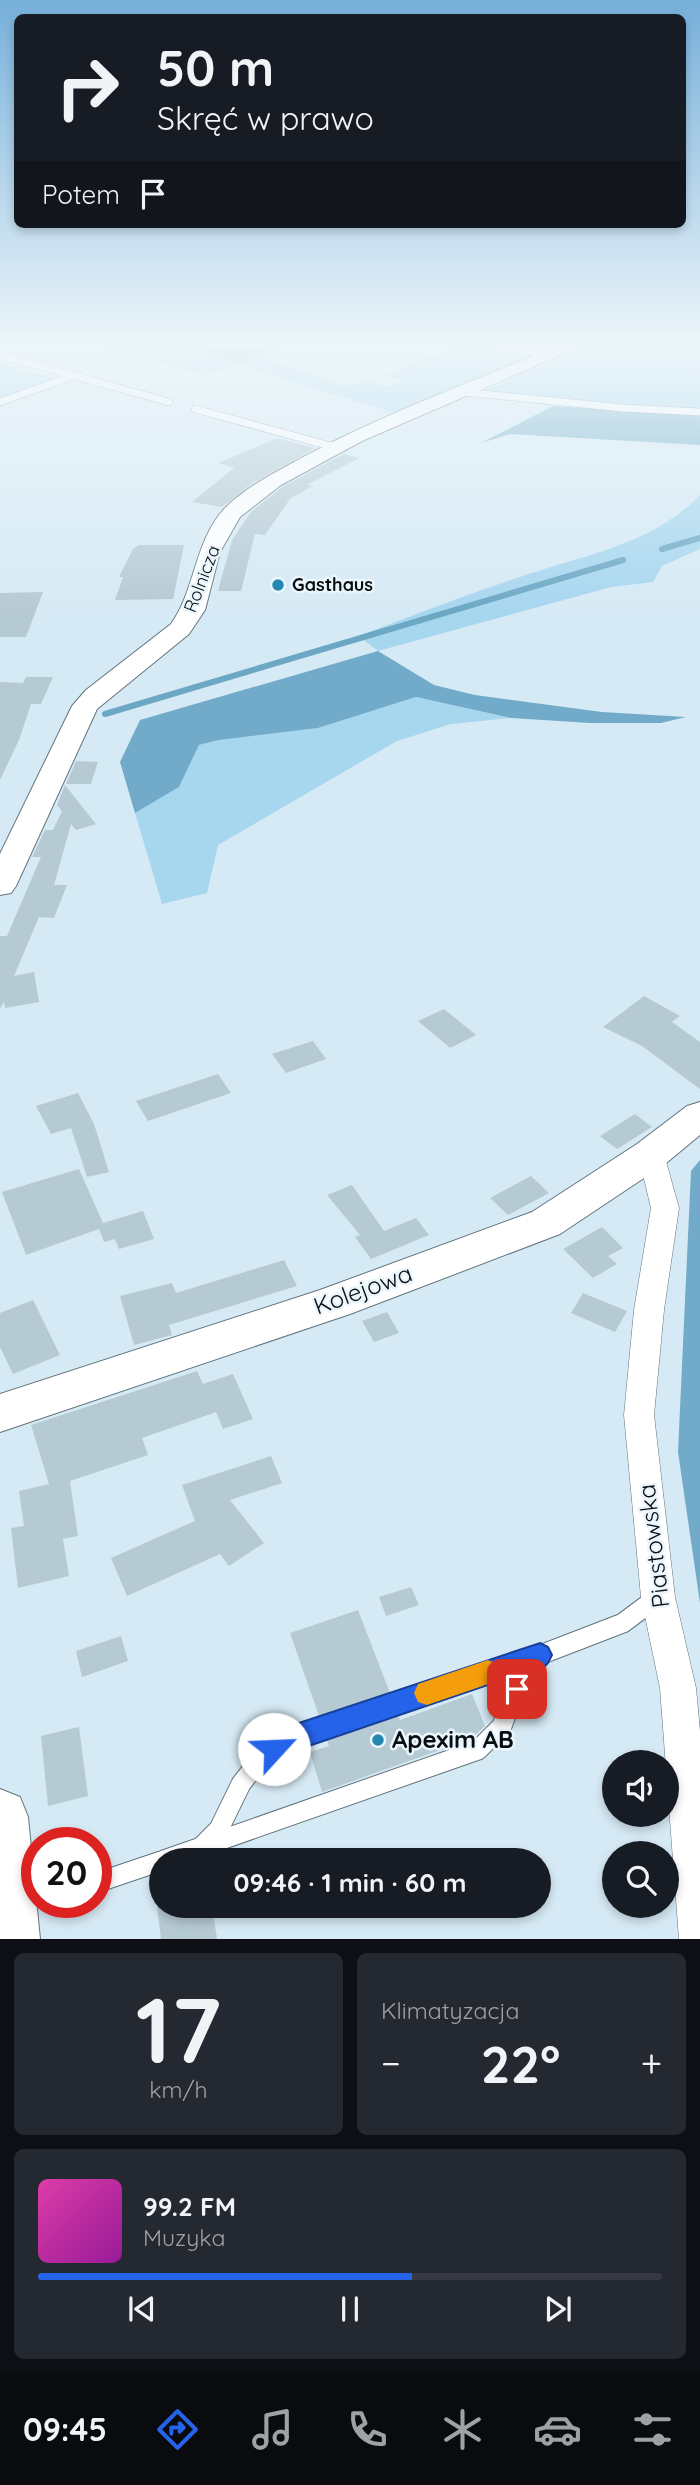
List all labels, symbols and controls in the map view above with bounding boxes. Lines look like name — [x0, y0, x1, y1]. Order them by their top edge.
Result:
text: 50 m — [157, 37, 274, 98]
icon: right — [42, 42, 133, 133]
text: Skręć w prawo — [157, 98, 374, 138]
icon: arrive — [134, 175, 172, 213]
text: Potem — [42, 178, 120, 211]
street label: Rolnicza — [178, 542, 225, 616]
place label: Gasthaus — [292, 573, 373, 596]
marker: Gasthaus — [270, 577, 286, 593]
street label: Kolejowa — [309, 1257, 416, 1321]
street label: Piastowska — [631, 1483, 675, 1610]
pin — [487, 1659, 547, 1719]
icon: arrive — [498, 1670, 536, 1708]
position arrow — [237, 1712, 311, 1786]
place label: Apexim AB — [392, 1724, 514, 1754]
marker: Apexim AB — [370, 1732, 386, 1748]
map controls — [602, 1750, 679, 1918]
button: sound — [602, 1750, 679, 1827]
speed limit sign: 20 — [21, 1827, 112, 1918]
button: search — [602, 1841, 679, 1918]
text: 09:46 · 1 min · 60 m — [234, 1866, 466, 1899]
text: 17 — [136, 1972, 221, 2086]
text: Klimatyzacja — [381, 1996, 520, 2025]
text: 22° — [481, 2031, 560, 2096]
text: − — [381, 2039, 401, 2087]
text: + — [641, 2039, 662, 2087]
text: km/h — [149, 2075, 208, 2104]
text: 99.2 FM — [143, 2190, 236, 2223]
text: Muzyka — [143, 2223, 225, 2252]
icon: previous — [123, 2290, 161, 2328]
icon: pause — [331, 2290, 369, 2328]
icon: next — [539, 2290, 577, 2328]
icon: directions — [153, 2405, 202, 2454]
icon: music — [248, 2405, 297, 2454]
icon: phone — [343, 2405, 392, 2454]
icon: climate — [438, 2405, 487, 2454]
icon: car — [533, 2405, 582, 2454]
icon: filters — [628, 2405, 677, 2454]
text: 09:45 — [23, 2409, 107, 2449]

